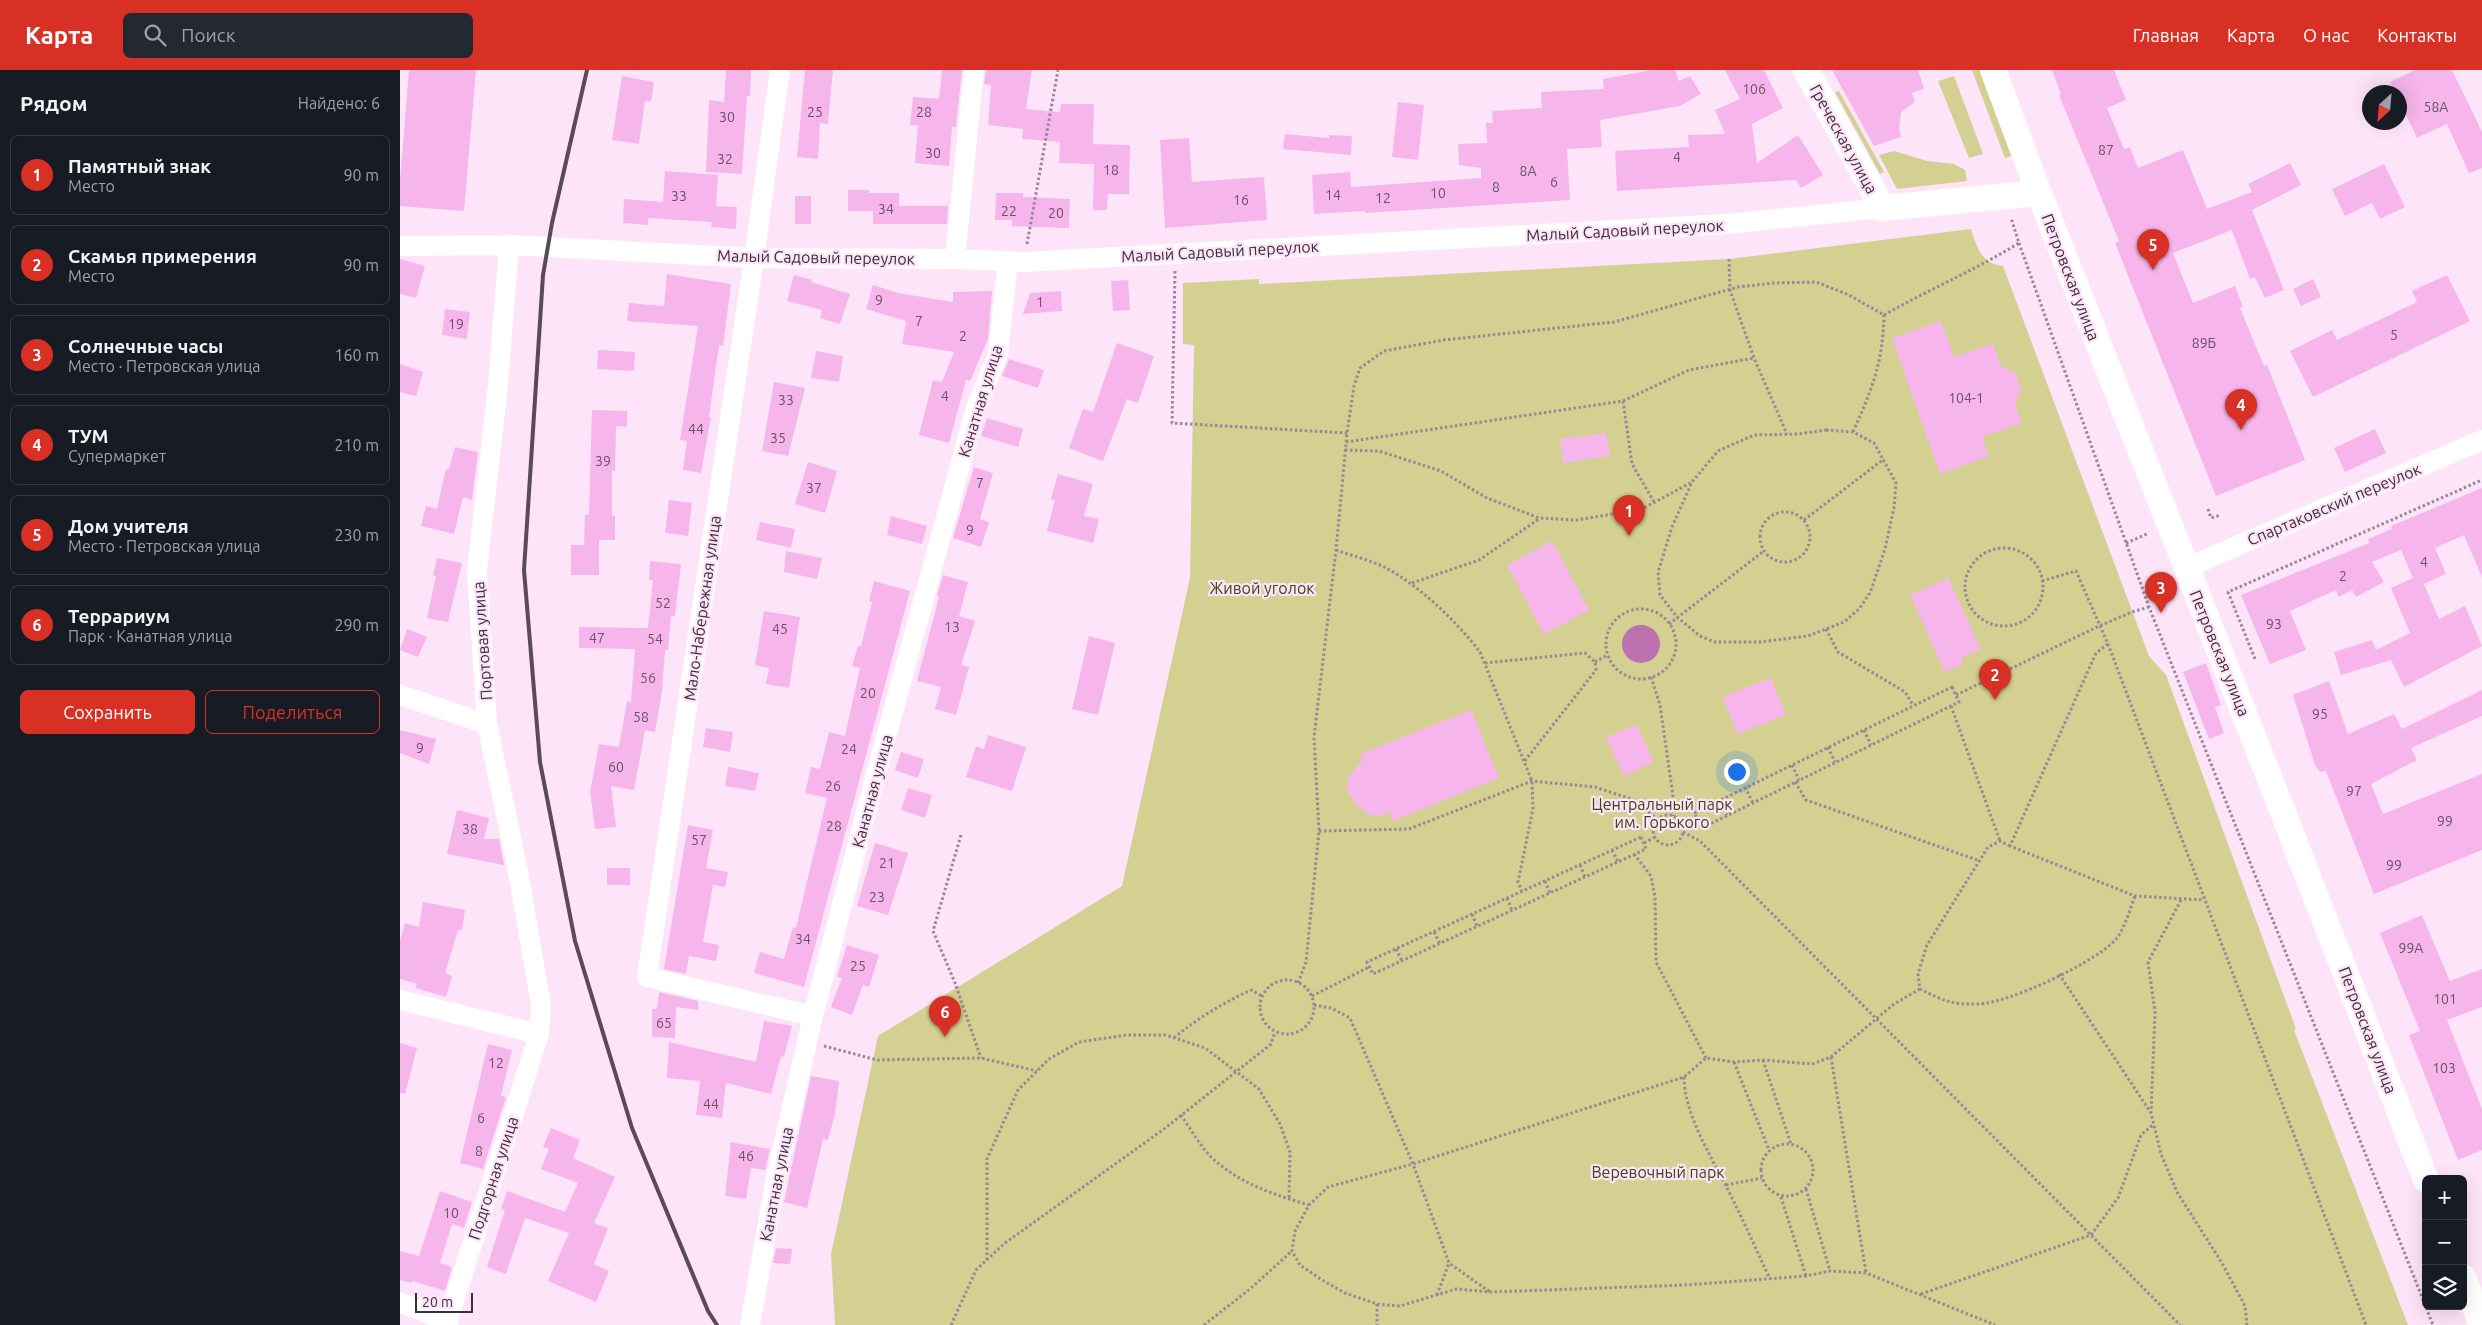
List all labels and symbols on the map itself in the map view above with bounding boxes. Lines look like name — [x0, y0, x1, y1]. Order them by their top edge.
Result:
house number: 106 — [1742, 81, 1766, 97]
street label: Греческая улица — [1807, 81, 1881, 197]
north arrow — [2362, 85, 2407, 130]
house number: 58А — [2424, 99, 2448, 115]
house number: 25 — [807, 104, 823, 120]
house number: 28 — [916, 104, 932, 120]
house number: 30 — [719, 109, 735, 125]
house number: 87 — [2098, 142, 2114, 158]
house number: 30 — [925, 145, 941, 161]
house number: 4 — [1673, 149, 1681, 165]
house number: 32 — [717, 151, 733, 167]
house number: 18 — [1103, 162, 1119, 178]
house number: 8А — [1520, 163, 1537, 179]
house number: 6 — [1550, 174, 1558, 190]
house number: 8 — [1492, 179, 1500, 195]
house number: 10 — [1430, 185, 1446, 201]
house number: 14 — [1325, 187, 1341, 203]
house number: 33 — [671, 188, 687, 204]
house number: 12 — [1375, 190, 1391, 206]
house number: 16 — [1233, 192, 1249, 208]
house number: 34 — [878, 201, 894, 217]
house number: 22 — [1001, 203, 1017, 219]
house number: 20 — [1048, 205, 1064, 221]
street label: Петровская улица — [2039, 211, 2103, 343]
street label: Малый Садовый переулок — [1526, 216, 1724, 244]
pin: 5 — [2137, 229, 2169, 270]
street label: Малый Садовый переулок — [1121, 237, 1319, 265]
street label: Малый Садовый переулок — [717, 246, 915, 268]
house number: 9 — [875, 292, 883, 308]
house number: 1 — [1036, 294, 1044, 310]
house number: 7 — [915, 313, 923, 329]
house number: 19 — [448, 316, 464, 332]
house number: 5 — [2390, 327, 2398, 343]
house number: 2 — [959, 328, 967, 344]
house number: 89Б — [2192, 335, 2216, 351]
street label: Канатная улица — [954, 343, 1006, 459]
house number: 4 — [941, 388, 949, 404]
pin: 4 — [2225, 389, 2257, 430]
house number: 104-1 — [1948, 390, 1984, 406]
house number: 33 — [778, 392, 794, 408]
house number: 44 — [688, 421, 704, 437]
house number: 35 — [770, 430, 786, 446]
house number: 39 — [595, 453, 611, 469]
street label: Спартаковский переулок — [2244, 459, 2424, 549]
house number: 7 — [976, 475, 984, 491]
house number: 37 — [806, 480, 822, 496]
pin: 1 — [1613, 495, 1645, 536]
street label: Мало-Набережная улица — [680, 514, 724, 702]
house number: 9 — [966, 522, 974, 538]
house number: 4 — [2420, 554, 2428, 570]
house number: 2 — [2339, 568, 2347, 584]
pin: 3 — [2145, 572, 2177, 613]
park label: Живой уголок — [1209, 579, 1315, 597]
street label: Портовая улица — [469, 581, 495, 701]
street label: Петровская улица — [2186, 587, 2254, 719]
house number: 52 — [655, 595, 671, 611]
house number: 93 — [2266, 616, 2282, 632]
house number: 13 — [944, 619, 960, 635]
house number: 45 — [772, 621, 788, 637]
house number: 47 — [589, 630, 605, 646]
house number: 54 — [647, 631, 663, 647]
pin: 2 — [1979, 659, 2011, 700]
house number: 56 — [640, 670, 656, 686]
house number: 20 — [860, 685, 876, 701]
house number: 95 — [2312, 706, 2328, 722]
house number: 58 — [633, 709, 649, 725]
street label: Канатная улица — [848, 733, 896, 849]
house number: 9 — [416, 740, 424, 756]
house number: 24 — [841, 741, 857, 757]
house number: 60 — [608, 759, 624, 775]
your location — [1724, 759, 1750, 785]
house number: 26 — [825, 778, 841, 794]
house number: 97 — [2346, 783, 2362, 799]
park label: Центральный парк им. Горького — [1591, 795, 1733, 831]
house number: 99 — [2437, 813, 2453, 829]
house number: 28 — [826, 818, 842, 834]
house number: 38 — [462, 821, 478, 837]
house number: 57 — [691, 832, 707, 848]
house number: 21 — [879, 855, 895, 871]
house number: 99 — [2386, 857, 2402, 873]
house number: 23 — [869, 889, 885, 905]
house number: 34 — [795, 931, 811, 947]
house number: 99А — [2399, 940, 2423, 956]
house number: 25 — [850, 958, 866, 974]
street label: Петровская улица — [2336, 964, 2400, 1096]
house number: 101 — [2433, 991, 2457, 1007]
pin: 6 — [929, 996, 961, 1037]
house number: 65 — [656, 1015, 672, 1031]
house number: 12 — [488, 1055, 504, 1071]
house number: 103 — [2432, 1060, 2456, 1076]
house number: 44 — [703, 1096, 719, 1112]
house number: 6 — [477, 1110, 485, 1126]
street label: Подгорная улица — [465, 1114, 521, 1242]
street label: Канатная улица — [756, 1125, 796, 1243]
house number: 8 — [475, 1143, 483, 1159]
house number: 46 — [738, 1148, 754, 1164]
park label: Веревочный парк — [1591, 1163, 1725, 1181]
house number: 10 — [443, 1205, 459, 1221]
scale bar — [415, 1290, 472, 1313]

